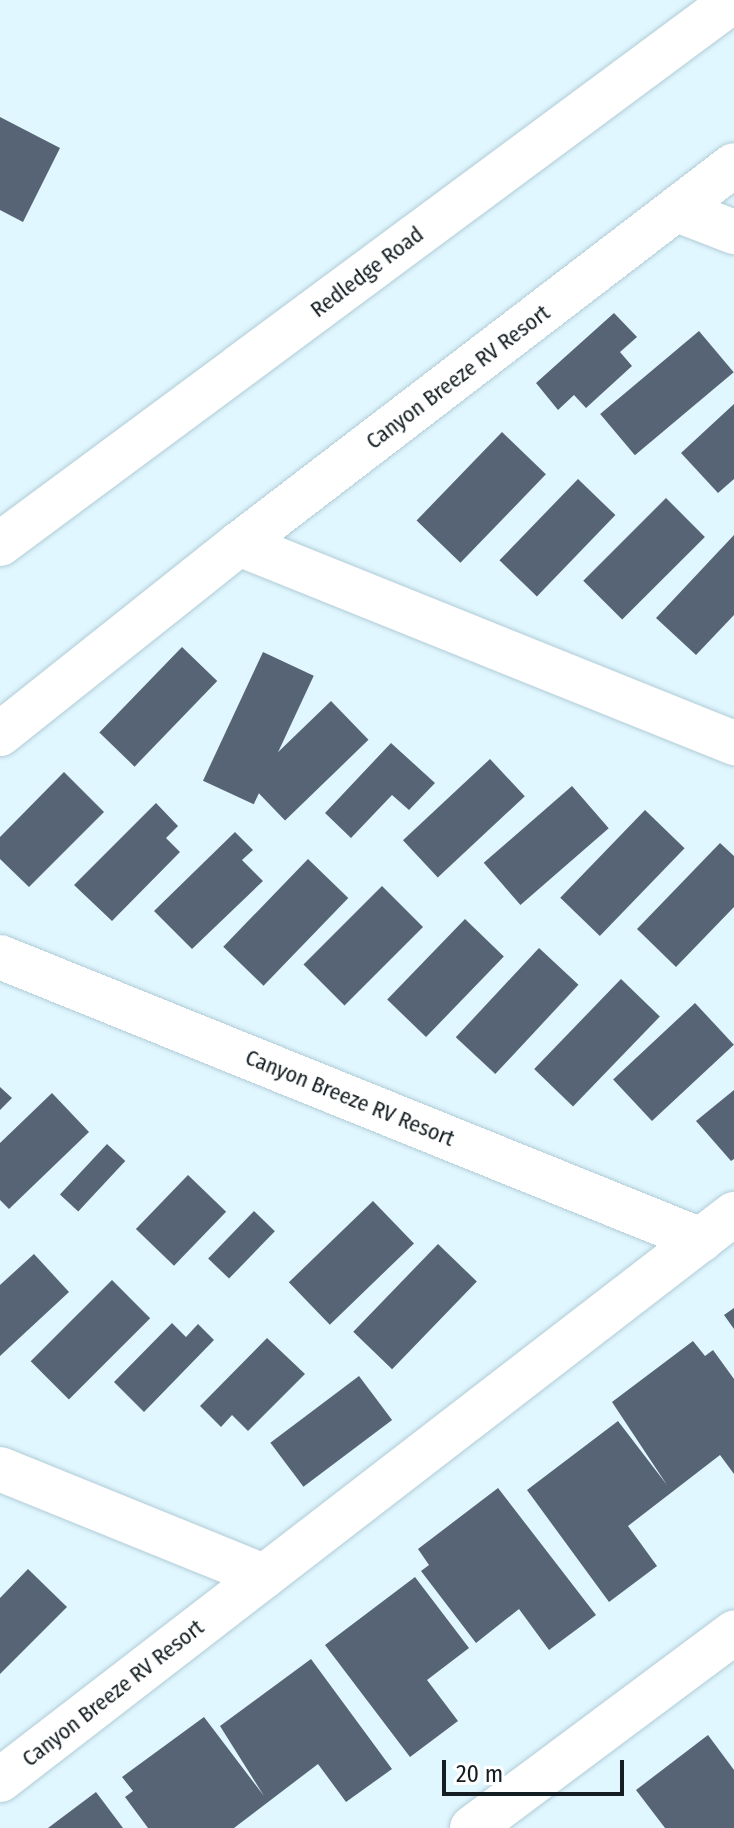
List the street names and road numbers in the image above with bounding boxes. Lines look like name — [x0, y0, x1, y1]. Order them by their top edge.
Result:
street label: Redledge Road — [305, 221, 429, 323]
street label: Canyon Breeze RV Resort — [361, 299, 555, 455]
street label: Canyon Breeze RV Resort — [242, 1044, 458, 1152]
street label: Canyon Breeze RV Resort — [17, 1614, 209, 1772]

